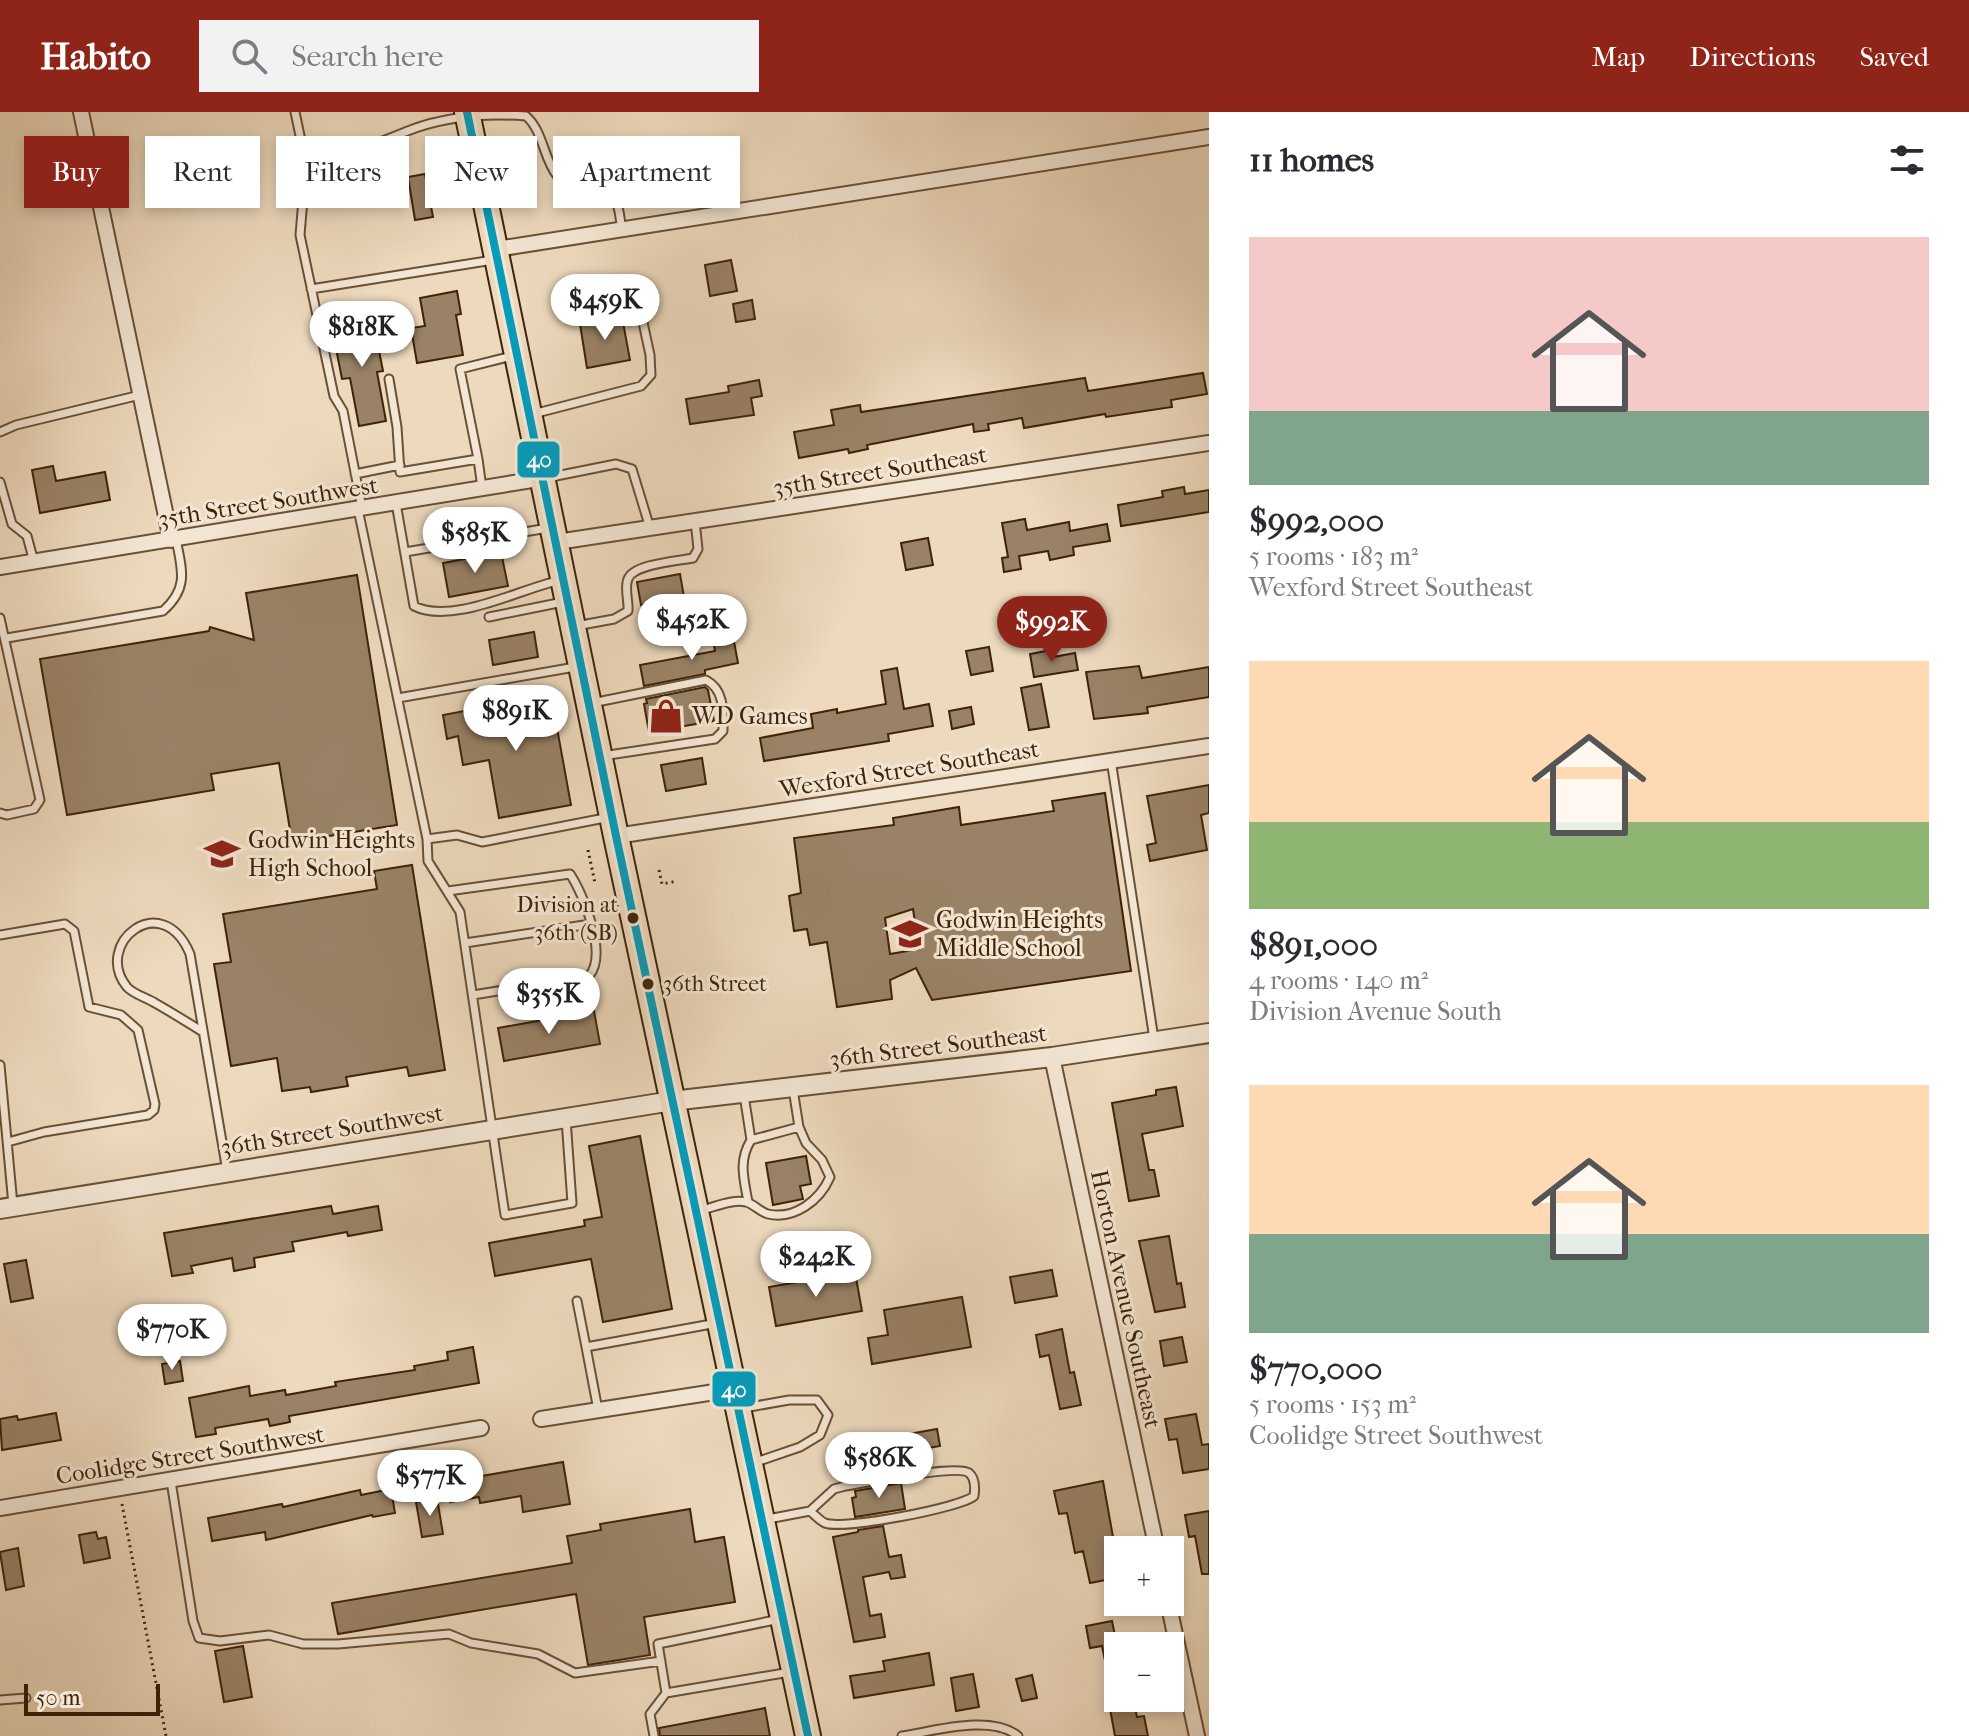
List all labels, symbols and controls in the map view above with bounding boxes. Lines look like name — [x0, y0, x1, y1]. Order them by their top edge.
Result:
search box — [199, 20, 759, 92]
text: Habito — [40, 34, 151, 79]
icon: search — [227, 34, 271, 78]
text: Search here — [291, 39, 443, 74]
text: Map — [1592, 40, 1645, 73]
text: Directions — [1689, 40, 1816, 73]
text: Saved — [1860, 40, 1929, 73]
chip: Buy — [24, 136, 129, 208]
chip: Rent — [145, 136, 260, 208]
chip: Filters — [276, 136, 409, 208]
chip: New — [425, 136, 537, 208]
chip: Apartment — [553, 136, 740, 208]
icon: filters — [1885, 138, 1929, 182]
text: 11 homes — [1249, 140, 1374, 180]
pin: $459K — [549, 274, 661, 342]
text: $459K — [569, 284, 641, 315]
icon: home — [1517, 289, 1661, 433]
pin: $818K — [306, 301, 418, 369]
text: $818K — [328, 311, 396, 342]
line badge: 40 — [516, 440, 561, 479]
street label: 35th Street Southeast — [771, 440, 989, 502]
text: 40 — [525, 447, 552, 473]
street label: 35th Street Southwest — [156, 471, 380, 533]
text: $992,000 — [1249, 501, 1384, 541]
pin: $585K — [419, 507, 531, 575]
text: $585K — [441, 517, 509, 548]
text: 5 rooms · 183 m² — [1249, 541, 1418, 572]
text: Wexford Street Southeast — [1249, 572, 1533, 603]
pin: $452K — [636, 594, 748, 662]
pin: $992K — [996, 596, 1108, 664]
text: $452K — [656, 604, 728, 635]
text: $992K — [1015, 606, 1089, 637]
pin: $891K — [460, 685, 572, 753]
text: $891K — [481, 695, 551, 726]
shop icon: WD Games — [647, 697, 685, 735]
place label: WD Games — [691, 702, 808, 730]
icon: home — [1517, 713, 1661, 857]
street label: Wexford Street Southeast — [776, 735, 1041, 804]
place label: Godwin Heights High School — [248, 826, 415, 882]
school or university icon: Godwin Heights High School — [203, 835, 241, 873]
place label: Division at 36th (SB) — [517, 892, 618, 946]
place label: Godwin Heights Middle School — [936, 906, 1103, 962]
marker: Division at 36th (SB) — [625, 910, 641, 926]
school or university icon: Godwin Heights Middle School — [891, 915, 929, 953]
text: $891,000 — [1249, 925, 1378, 965]
text: 4 rooms · 140 m² — [1249, 965, 1428, 996]
pin: $355K — [493, 968, 605, 1036]
place label: 36th Street — [663, 971, 767, 997]
marker: 36th Street — [640, 976, 656, 992]
text: $355K — [516, 978, 582, 1009]
text: Division Avenue South — [1249, 996, 1502, 1027]
street label: 36th Street Southeast — [828, 1019, 1049, 1073]
street label: 36th Street Southwest — [219, 1099, 446, 1161]
icon: home — [1517, 1137, 1661, 1281]
street label: Horton Avenue Southeast — [1085, 1167, 1167, 1431]
pin: $242K — [760, 1231, 872, 1299]
text: $242K — [778, 1241, 854, 1272]
pin: $770K — [116, 1304, 228, 1372]
text: $770K — [136, 1314, 208, 1345]
text: $770,000 — [1249, 1349, 1382, 1389]
line badge: 40 — [711, 1370, 757, 1408]
text: 40 — [720, 1377, 747, 1403]
text: 5 rooms · 153 m² — [1249, 1389, 1416, 1420]
street label: Coolidge Street Southwest — [54, 1420, 327, 1490]
text: Coolidge Street Southwest — [1249, 1420, 1543, 1451]
pin: $586K — [823, 1432, 935, 1500]
text: $586K — [843, 1442, 915, 1473]
pin: $577K — [374, 1450, 486, 1518]
text: $577K — [395, 1460, 465, 1491]
map controls — [1104, 1536, 1184, 1712]
button: + — [1104, 1536, 1184, 1616]
button: − — [1104, 1632, 1184, 1712]
scale bar — [24, 1680, 160, 1716]
text: 50 m — [36, 1685, 81, 1711]

